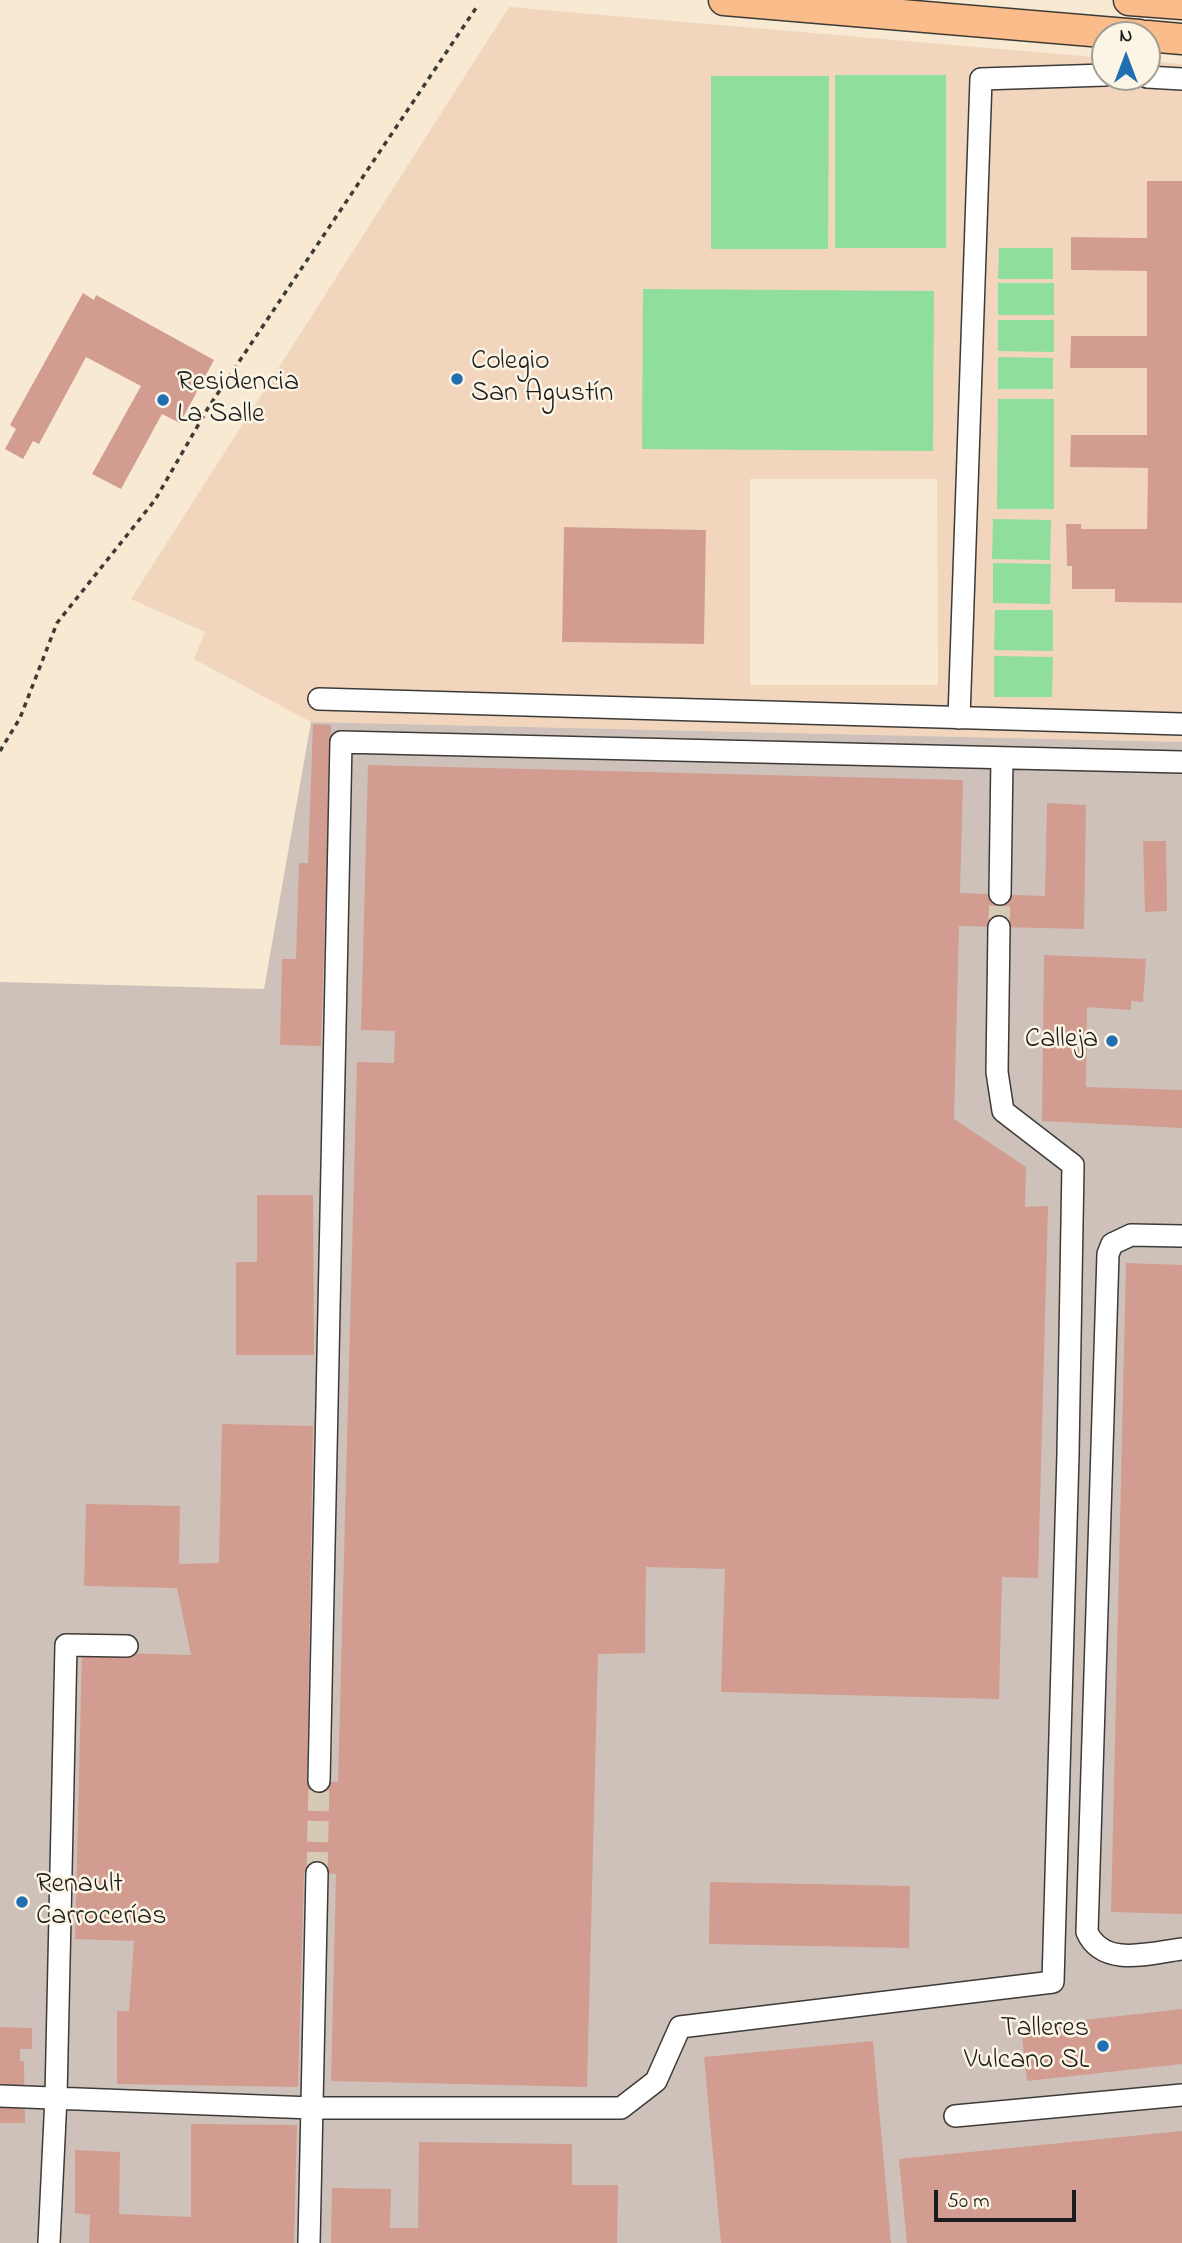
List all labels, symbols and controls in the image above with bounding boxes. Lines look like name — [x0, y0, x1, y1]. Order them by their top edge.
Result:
north arrow — [1091, 21, 1161, 91]
text: N — [1120, 23, 1132, 50]
place label: Colegio San Agustín — [471, 346, 613, 412]
place label: Residencia La Salle — [177, 367, 299, 433]
marker: Colegio San Agustín — [449, 371, 465, 387]
marker: Residencia La Salle — [155, 392, 171, 408]
place label: Calleja — [1025, 1024, 1098, 1058]
marker: Calleja — [1104, 1033, 1120, 1049]
place label: Renault Carrocerías — [36, 1869, 166, 1935]
marker: Renault Carrocerías — [14, 1894, 30, 1910]
place label: Talleres Vulcano SL — [964, 2013, 1089, 2079]
marker: Talleres Vulcano SL — [1095, 2038, 1111, 2054]
scale bar — [937, 2176, 1079, 2220]
text: 50 m — [947, 2187, 990, 2217]

